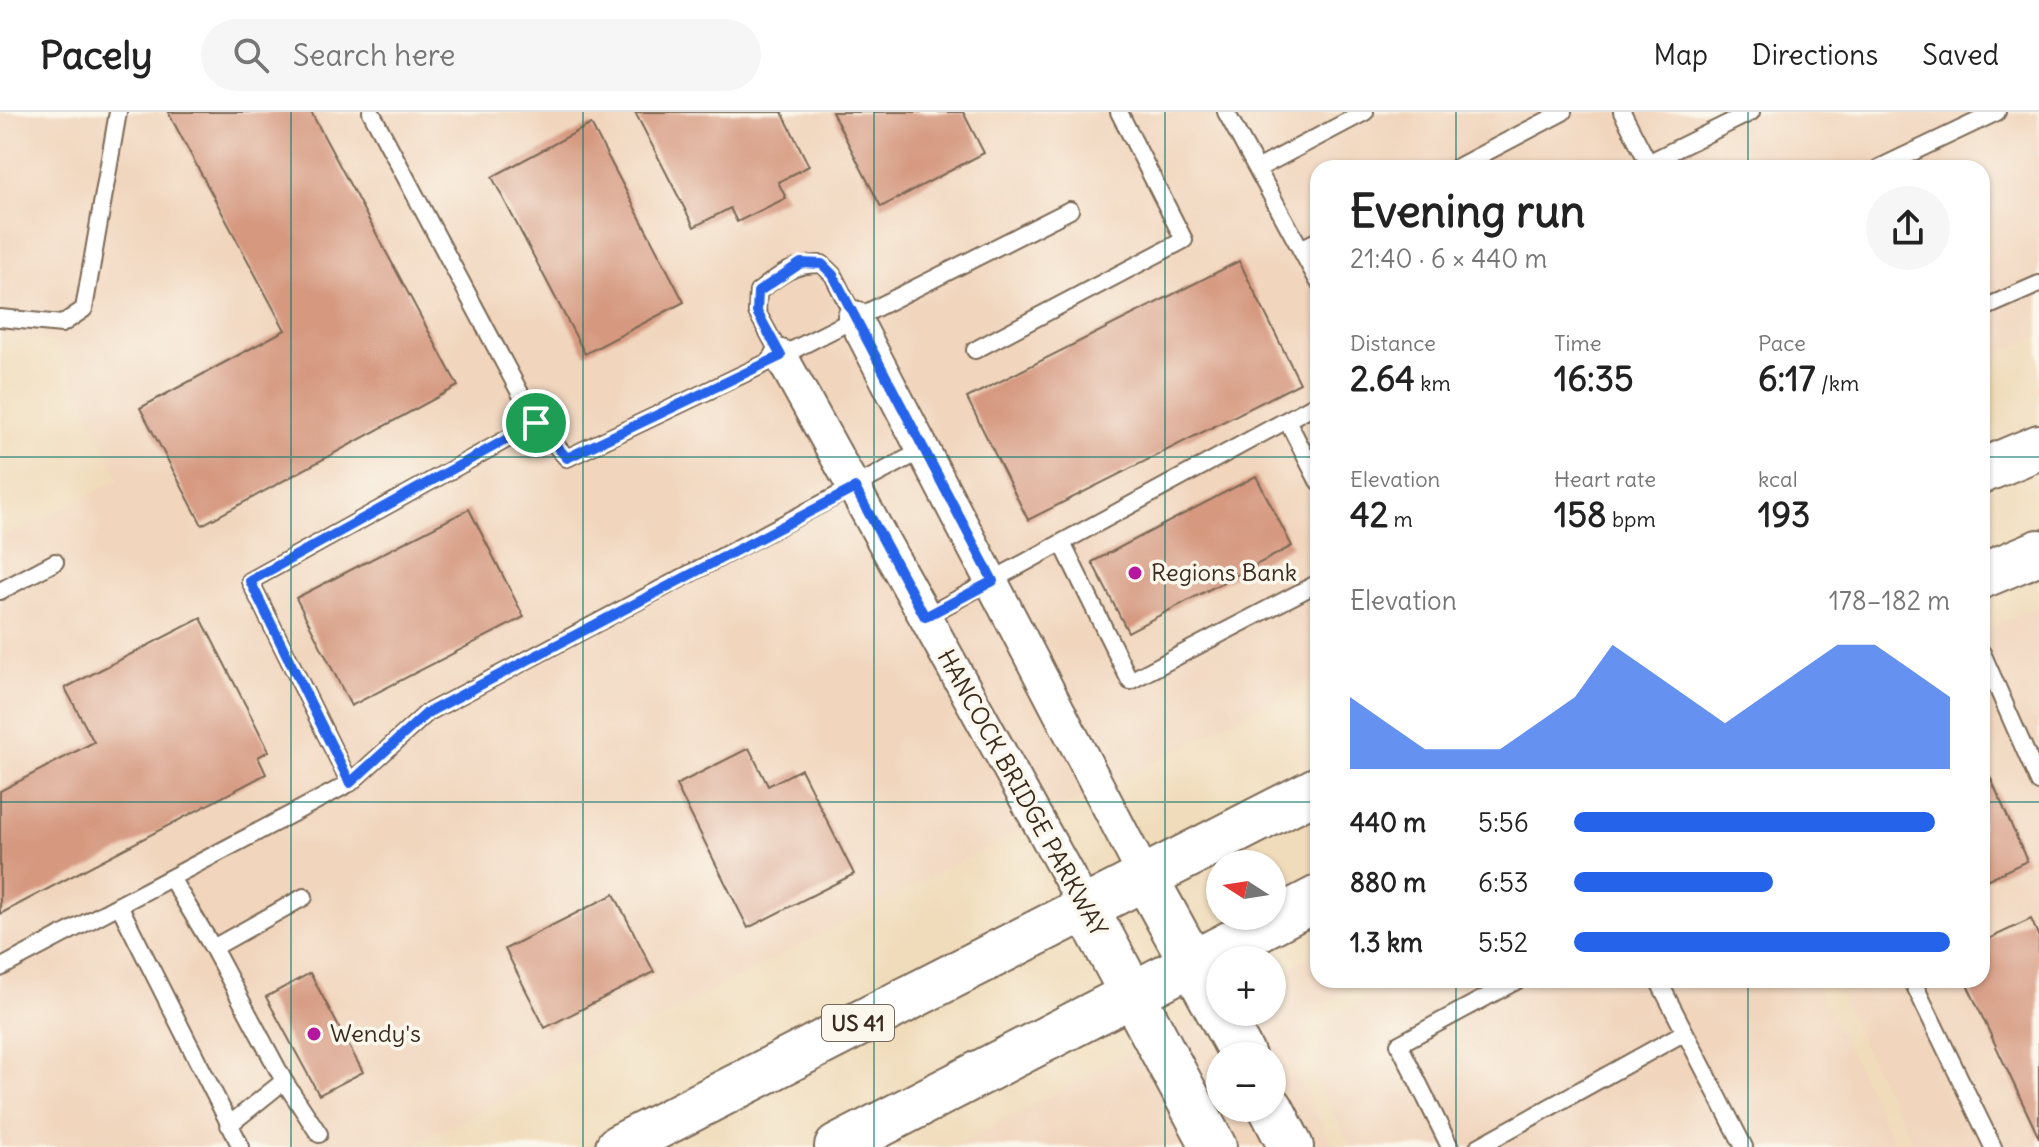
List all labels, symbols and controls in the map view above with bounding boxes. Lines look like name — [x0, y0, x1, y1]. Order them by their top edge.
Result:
search box — [201, 19, 761, 91]
text: Pacely — [40, 32, 153, 79]
icon: search — [229, 33, 273, 77]
text: Search here — [293, 36, 455, 74]
text: Map — [1653, 37, 1708, 73]
text: Directions — [1752, 37, 1878, 73]
text: Saved — [1922, 37, 1999, 73]
text: Evening run — [1350, 184, 1585, 239]
button: share — [1866, 186, 1950, 270]
text: 21:40 · 6 × 440 m — [1350, 242, 1547, 275]
text: Distance — [1350, 329, 1436, 357]
text: Time — [1554, 329, 1602, 357]
text: Pace — [1758, 329, 1806, 357]
text: 2.64 — [1350, 357, 1415, 400]
text: 16:35 — [1554, 357, 1634, 400]
text: 6:17 — [1758, 357, 1815, 400]
text: km — [1415, 369, 1451, 397]
text: /km — [1815, 369, 1859, 397]
pin — [502, 389, 570, 457]
icon: arrive — [514, 401, 558, 445]
text: Elevation — [1350, 465, 1440, 493]
text: Heart rate — [1554, 465, 1656, 493]
text: kcal — [1758, 465, 1798, 493]
text: 42 — [1350, 493, 1388, 536]
text: 158 — [1554, 493, 1607, 536]
text: 193 — [1758, 493, 1810, 536]
text: m — [1388, 505, 1413, 533]
text: bpm — [1607, 505, 1656, 533]
place label: Regions Bank — [1151, 557, 1297, 587]
marker: Regions Bank — [1126, 564, 1144, 582]
text: Elevation — [1350, 584, 1457, 617]
text: 178–182 m — [1829, 584, 1950, 617]
street label: HANCOCK BRIDGE PARKWAY — [931, 644, 1114, 941]
text: 440 m — [1350, 806, 1426, 839]
text: 5:56 — [1478, 806, 1529, 839]
north arrow — [1206, 850, 1286, 930]
map controls — [1206, 850, 1286, 1122]
text: 880 m — [1350, 866, 1426, 899]
text: 6:53 — [1478, 866, 1529, 899]
text: 1.3 km — [1350, 926, 1423, 959]
text: 5:52 — [1478, 926, 1528, 959]
button: + — [1206, 946, 1286, 1026]
road number: US 41 — [822, 1005, 894, 1041]
place label: Wendy's — [330, 1018, 421, 1048]
marker: Wendy's — [305, 1025, 323, 1043]
button: − — [1206, 1042, 1286, 1122]

